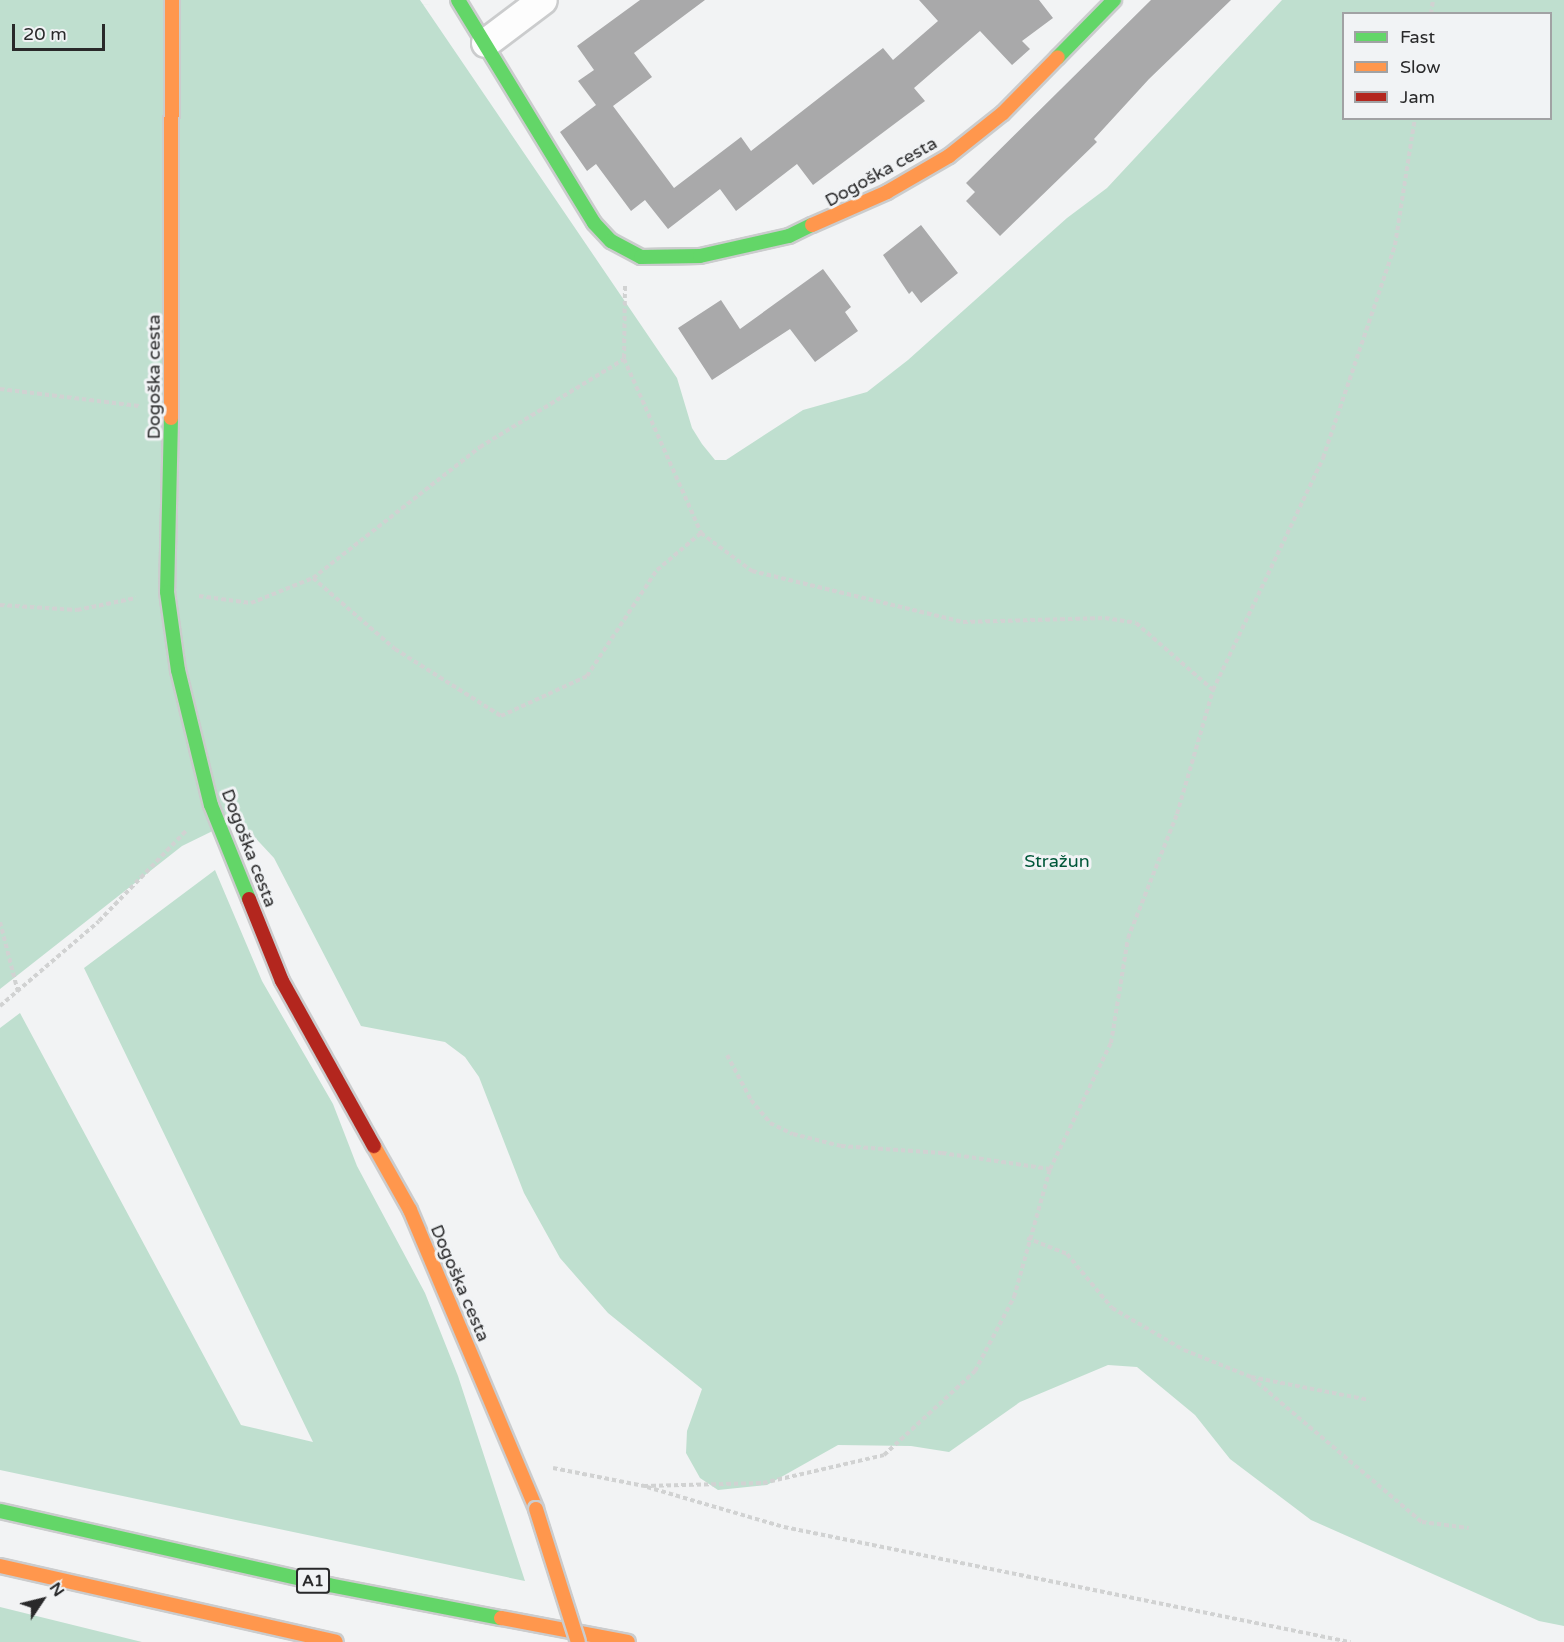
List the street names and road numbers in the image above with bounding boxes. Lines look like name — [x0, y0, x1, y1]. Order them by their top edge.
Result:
street label: Dogoška cesta — [821, 132, 941, 212]
street label: Dogoška cesta — [143, 315, 165, 439]
street label: Dogoška cesta — [217, 786, 281, 910]
street label: Dogoška cesta — [426, 1221, 494, 1345]
road number: A1 — [295, 1568, 331, 1594]

